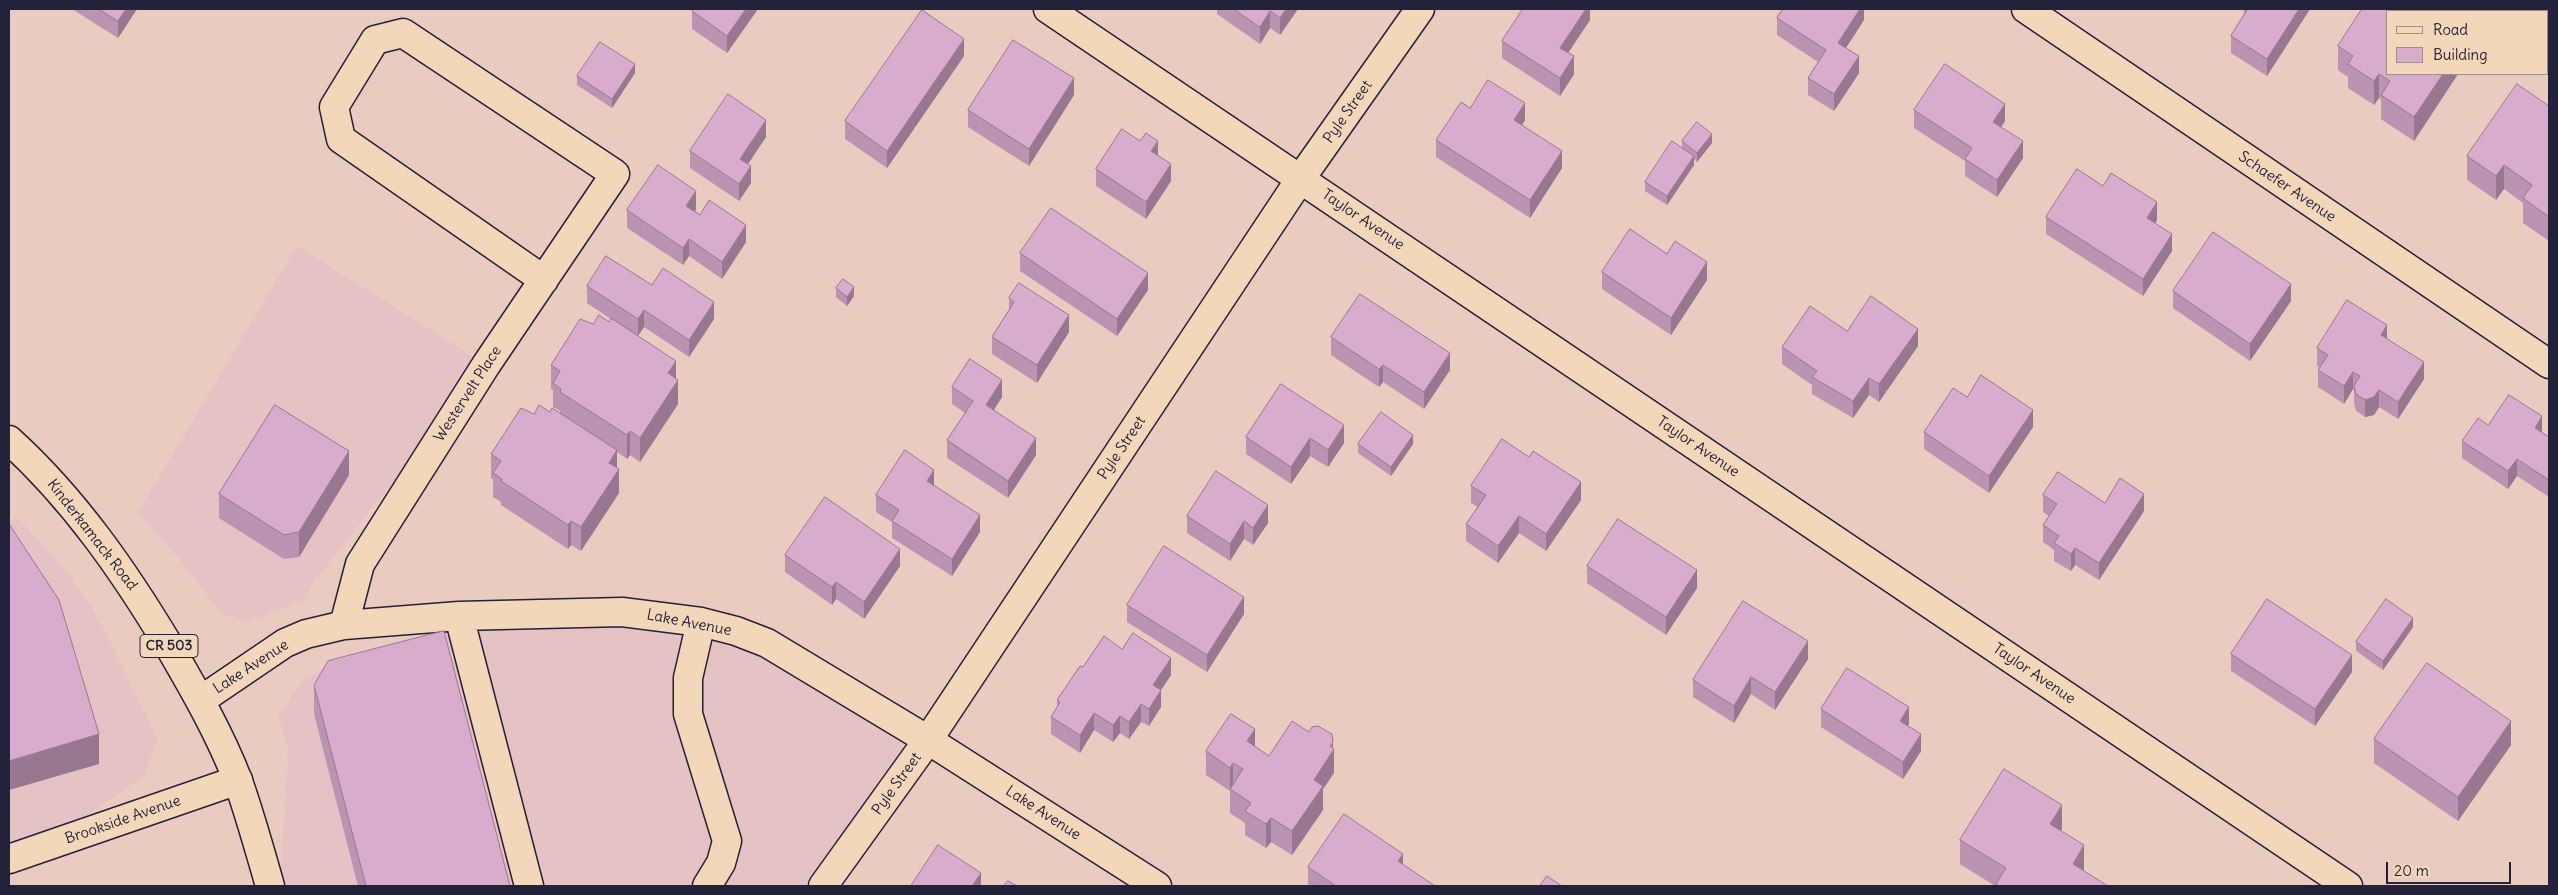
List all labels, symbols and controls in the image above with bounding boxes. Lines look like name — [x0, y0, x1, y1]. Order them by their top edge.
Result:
legend — [2386, 10, 2548, 75]
text: Road — [2433, 20, 2468, 39]
text: Building — [2433, 45, 2488, 64]
street label: Pyle Street — [1320, 77, 1376, 147]
street label: Schaefer Avenue — [2235, 148, 2339, 226]
street label: Taylor Avenue — [1318, 186, 1408, 254]
street label: Westervelt Place — [430, 343, 506, 445]
street label: Pyle Street — [1094, 413, 1150, 483]
street label: Taylor Avenue — [1653, 413, 1743, 481]
street label: Kinderkamack Road — [43, 476, 141, 594]
street label: Lake Avenue — [645, 606, 733, 640]
road number: CR 503 — [140, 634, 198, 658]
street label: Lake Avenue — [210, 636, 292, 698]
street label: Taylor Avenue — [1989, 640, 2079, 708]
street label: Pyle Street — [868, 749, 926, 819]
street label: Lake Avenue — [1002, 782, 1084, 844]
street label: Brookside Avenue — [63, 792, 183, 848]
scale bar — [2388, 852, 2513, 884]
text: 20 m — [2394, 861, 2429, 880]

